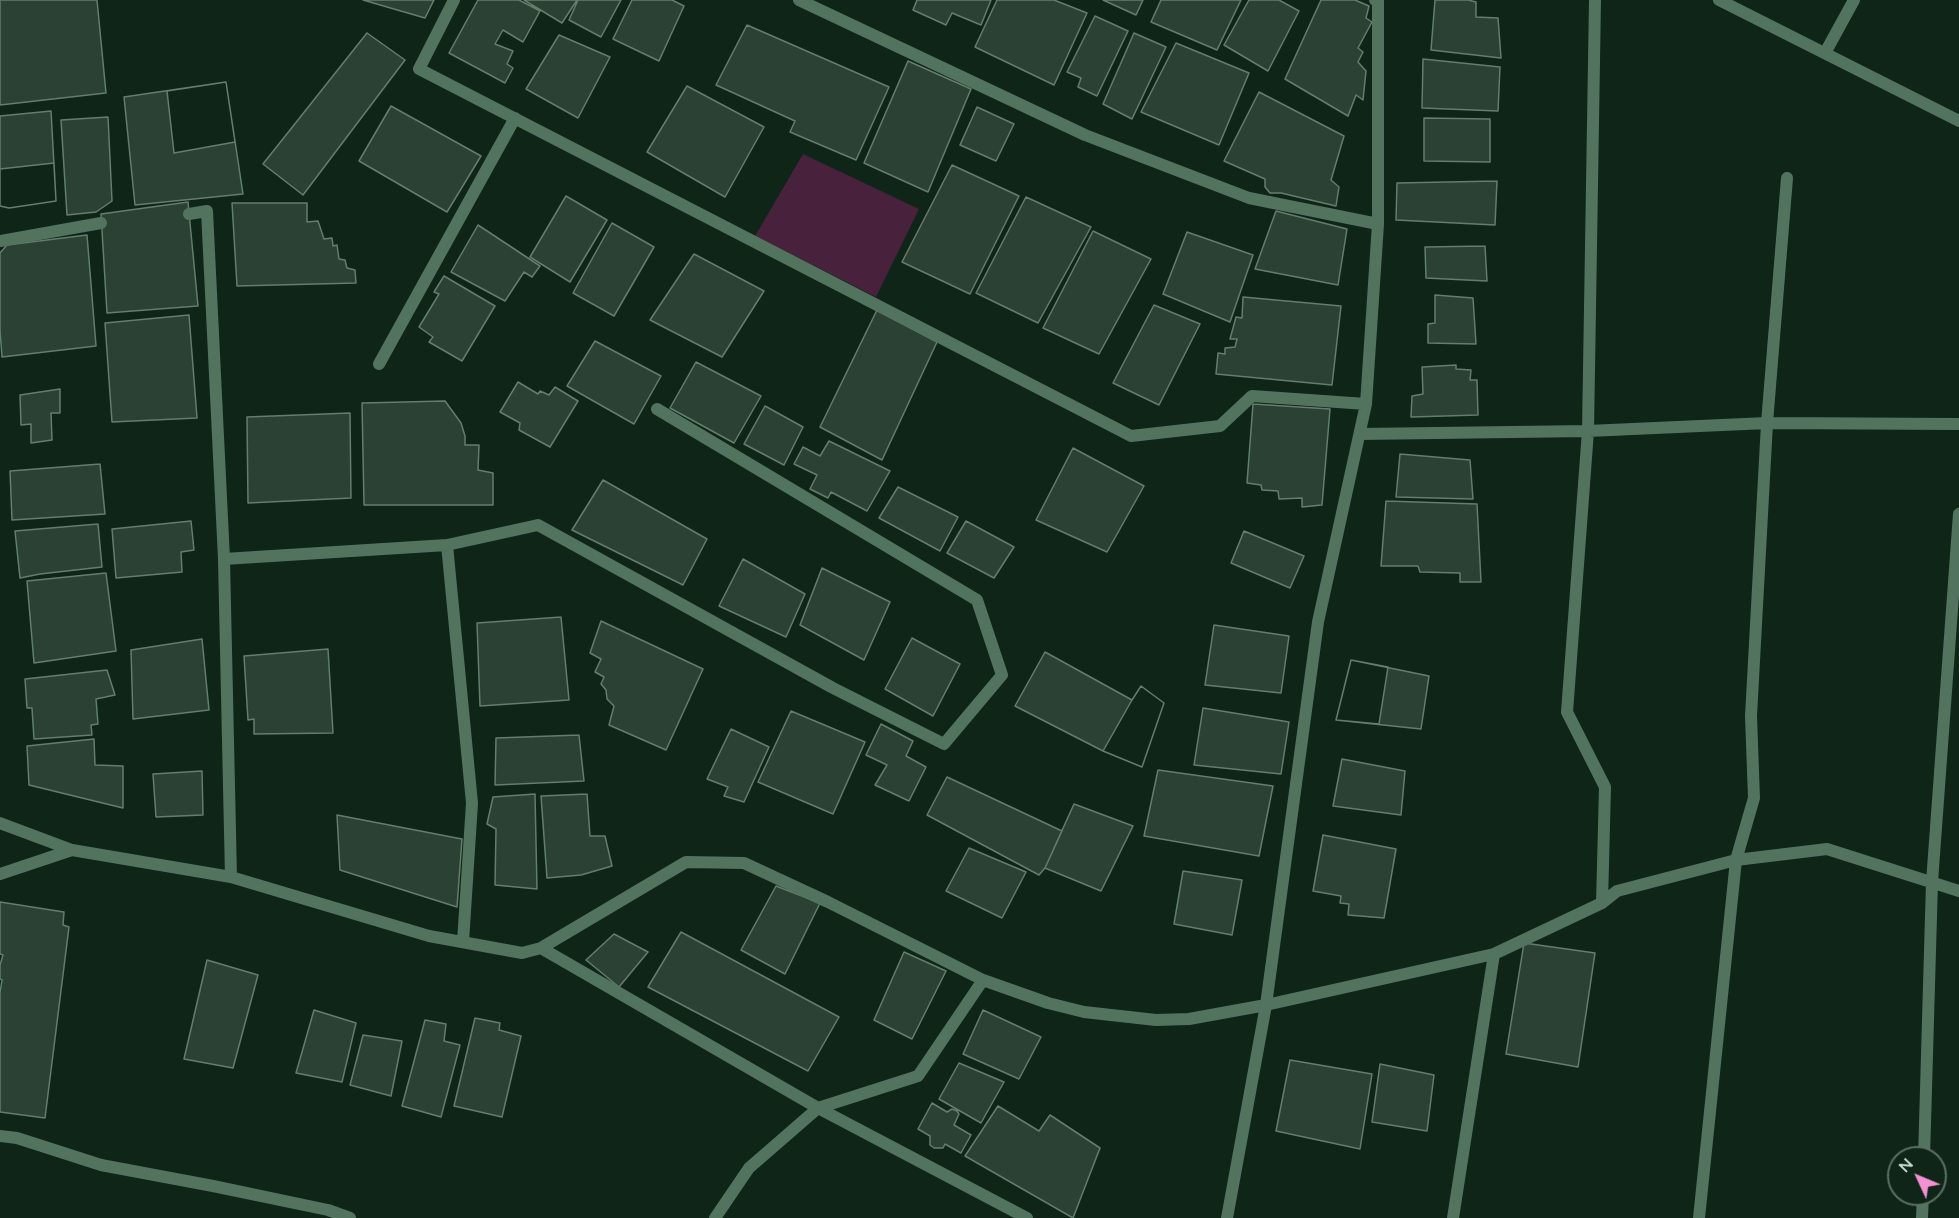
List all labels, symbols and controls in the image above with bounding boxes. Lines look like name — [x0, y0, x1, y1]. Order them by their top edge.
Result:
north arrow — [1887, 1146, 1947, 1206]
text: N — [1894, 1154, 1916, 1176]

